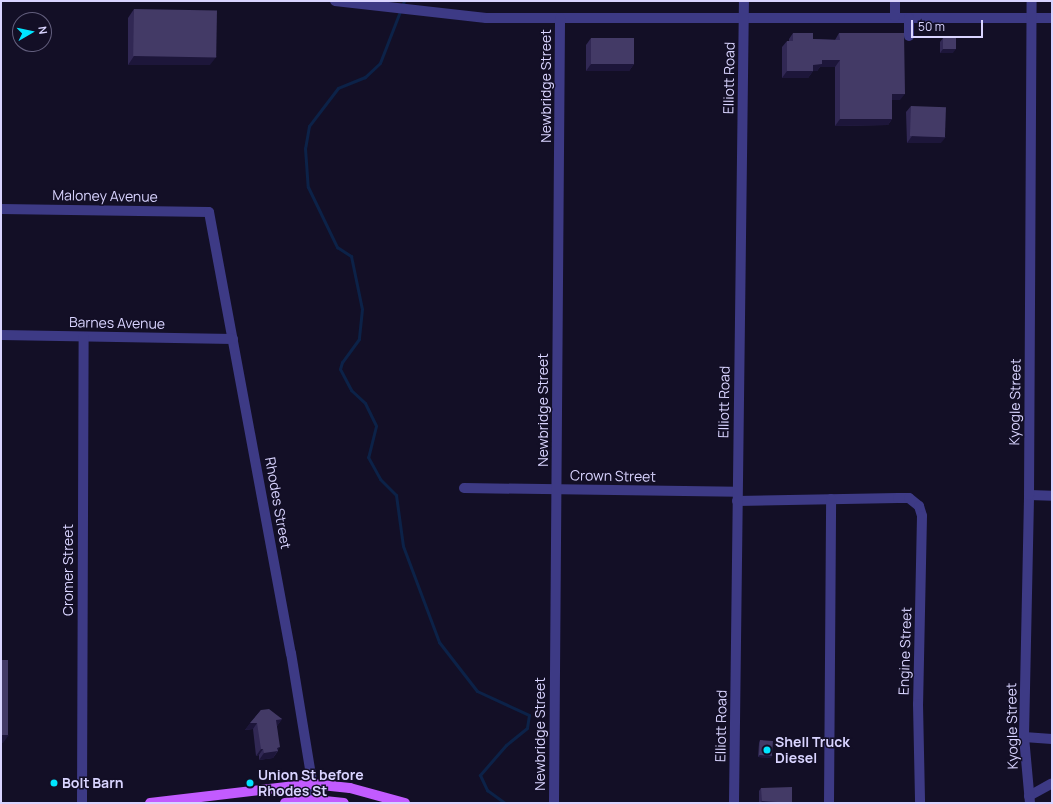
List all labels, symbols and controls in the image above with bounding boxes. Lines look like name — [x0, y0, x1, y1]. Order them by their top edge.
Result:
north arrow — [12, 12, 52, 52]
scale bar — [913, 12, 985, 38]
text: 50 m — [918, 18, 945, 35]
text: N — [35, 25, 51, 35]
street label: Newbridge Street — [538, 29, 554, 143]
street label: Elliott Road — [720, 42, 738, 114]
street label: Maloney Avenue — [52, 187, 158, 205]
street label: Barnes Avenue — [69, 314, 165, 332]
street label: Newbridge Street — [535, 353, 551, 467]
street label: Kyogle Street — [1006, 358, 1024, 446]
street label: Elliott Road — [715, 366, 733, 438]
street label: Rhodes Street — [262, 456, 294, 550]
street label: Crown Street — [570, 467, 656, 485]
street label: Cromer Street — [60, 524, 76, 616]
street label: Engine Street — [895, 607, 915, 695]
street label: Newbridge Street — [532, 677, 548, 791]
street label: Kyogle Street — [1003, 682, 1021, 770]
street label: Elliott Road — [712, 690, 730, 762]
place label: Shell Truck Diesel — [775, 734, 850, 766]
marker: Shell Truck Diesel — [762, 745, 772, 755]
place label: Union St before Rhodes St — [258, 767, 364, 800]
place label: Bolt Barn — [62, 775, 124, 791]
marker: Bolt Barn — [49, 778, 59, 788]
marker: Union St before Rhodes St — [245, 778, 255, 788]

